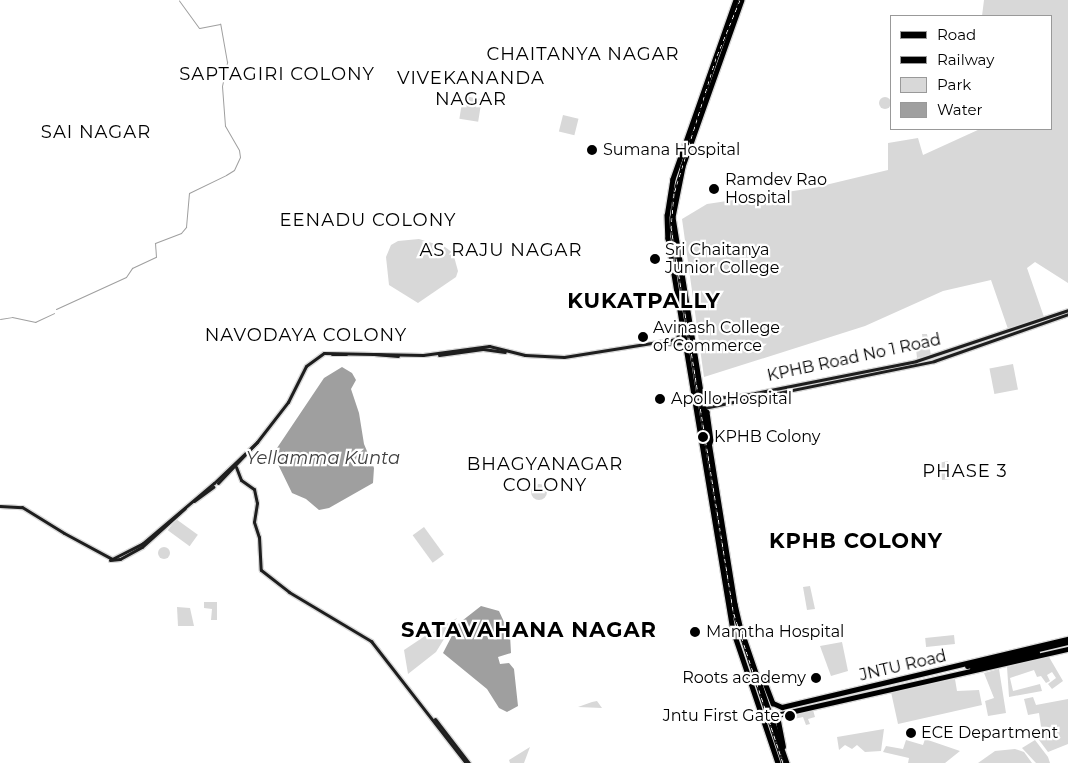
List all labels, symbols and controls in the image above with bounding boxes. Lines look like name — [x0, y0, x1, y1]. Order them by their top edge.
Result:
legend — [890, 15, 1053, 130]
text: Road — [937, 25, 976, 44]
district label: CHAITANYA NAGAR — [485, 43, 681, 65]
text: Railway — [937, 50, 994, 69]
district label: SAPTAGIRI COLONY — [177, 63, 377, 85]
district label: VIVEKANANDA NAGAR — [396, 68, 546, 110]
text: Park — [937, 75, 971, 94]
text: Water — [937, 100, 983, 119]
district label: SAI NAGAR — [40, 121, 152, 143]
place label: Sumana Hospital — [603, 140, 740, 160]
marker: Sumana Hospital — [585, 143, 599, 157]
place label: Ramdev Rao Hospital — [725, 170, 827, 208]
marker: Ramdev Rao Hospital — [707, 182, 721, 196]
district label: EENADU COLONY — [278, 209, 458, 231]
district label: AS RAJU NAGAR — [418, 239, 584, 261]
place label: Sri Chaitanya Junior College — [665, 240, 779, 278]
marker: Sri Chaitanya Junior College — [649, 253, 661, 265]
district label: KUKATPALLY — [566, 288, 722, 314]
place label: Avinash College of Commerce — [653, 318, 780, 356]
district label: NAVODAYA COLONY — [203, 324, 409, 346]
street label: KPHB Road No 1 Road — [765, 330, 943, 386]
marker: Avinash College of Commerce — [637, 331, 649, 343]
place label: Apollo Hospital — [671, 389, 792, 409]
marker: Apollo Hospital — [653, 392, 667, 406]
place label: KPHB Colony — [714, 427, 820, 447]
marker: KPHB Colony — [696, 430, 710, 444]
water label: Yellamma Kunta — [246, 447, 400, 469]
district label: BHAGYANAGAR COLONY — [465, 454, 625, 496]
district label: PHASE 3 — [921, 460, 1009, 482]
district label: KPHB COLONY — [768, 528, 944, 554]
district label: SATAVAHANA NAGAR — [399, 617, 659, 643]
place label: Mamtha Hospital — [706, 622, 844, 642]
marker: Mamtha Hospital — [688, 625, 702, 639]
street label: JNTU Road — [858, 647, 948, 685]
place label: Roots academy — [682, 668, 806, 688]
marker: Roots academy — [810, 672, 822, 684]
place label: Jntu First Gate — [663, 706, 780, 726]
marker: Jntu First Gate — [784, 710, 796, 722]
place label: ECE Department — [921, 723, 1058, 743]
marker: ECE Department — [905, 727, 917, 739]

